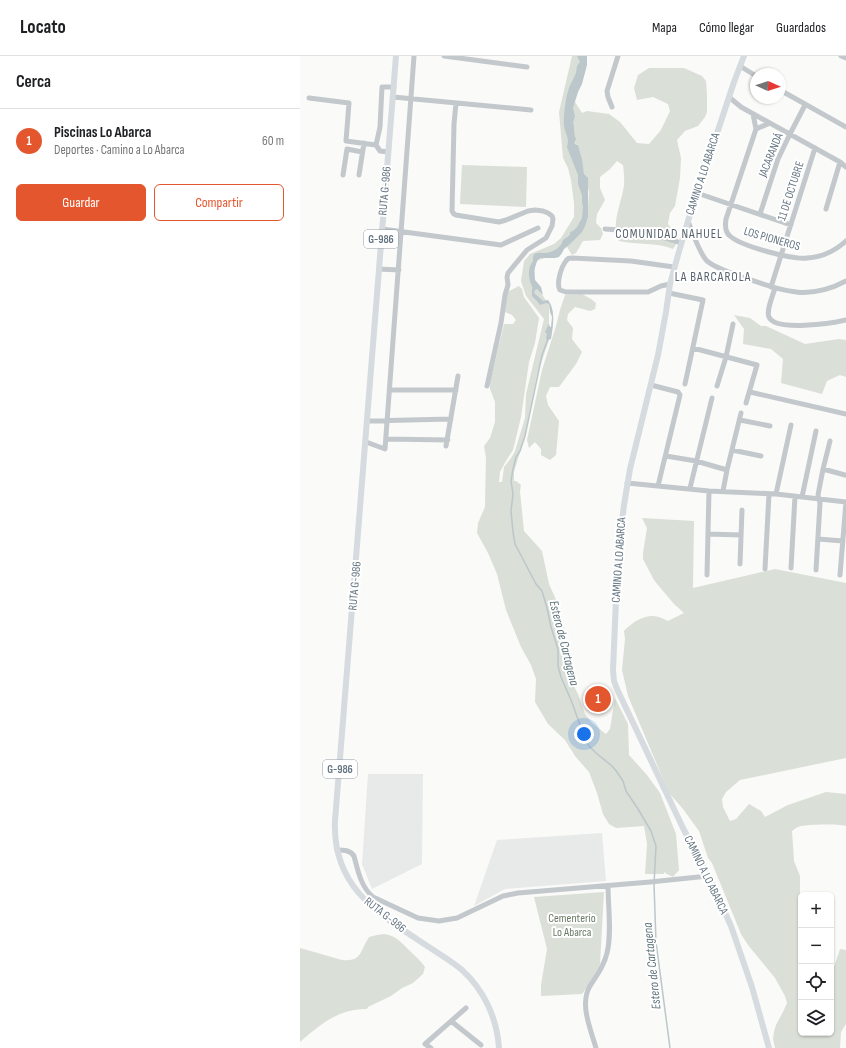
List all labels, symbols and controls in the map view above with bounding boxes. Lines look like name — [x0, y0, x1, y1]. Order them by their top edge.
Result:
text: Locato — [20, 16, 66, 39]
text: Mapa — [652, 19, 677, 36]
text: Cómo llegar — [699, 19, 754, 36]
text: Guardados — [776, 19, 826, 36]
north arrow — [750, 68, 786, 104]
text: Cerca — [16, 72, 51, 92]
text: Piscinas Lo Abarca — [54, 123, 151, 142]
street label: CAMINO A LO ABARCA — [683, 130, 724, 217]
street label: JACARANDÁ — [755, 130, 787, 180]
text: 1 — [26, 133, 32, 149]
text: 60 m — [262, 133, 284, 149]
text: Deportes · Camino a Lo Abarca — [54, 142, 185, 158]
street label: 11 DE OCTUBRE — [774, 159, 808, 222]
street label: RUTA G-986 — [375, 166, 395, 216]
button: Guardar — [16, 184, 146, 221]
button: Compartir — [154, 184, 284, 221]
street label: LOS PIONEROS — [742, 224, 802, 254]
district label: COMUNIDAD NAHUEL — [615, 226, 723, 242]
road number: G-986 — [364, 230, 398, 248]
district label: LA BARCAROLA — [675, 269, 751, 285]
street label: CAMINO A LO ABARCA — [609, 516, 630, 603]
street label: RUTA G-986 — [345, 561, 365, 611]
water label: Estero de Cartagena — [546, 599, 582, 688]
pin: 1 — [585, 684, 611, 714]
your location — [574, 724, 594, 744]
road number: G-986 — [323, 760, 357, 778]
street label: CAMINO A LO ABARCA — [680, 833, 732, 918]
map controls — [798, 892, 834, 1036]
button: + — [798, 892, 834, 928]
street label: RUTA G-986 — [361, 894, 409, 936]
park label: Cementerio Lo Abarca — [548, 911, 596, 940]
water label: Estero de Cartagena — [639, 921, 665, 1010]
button: − — [798, 928, 834, 964]
button: locate — [798, 964, 834, 1000]
button: layers — [798, 1000, 834, 1036]

